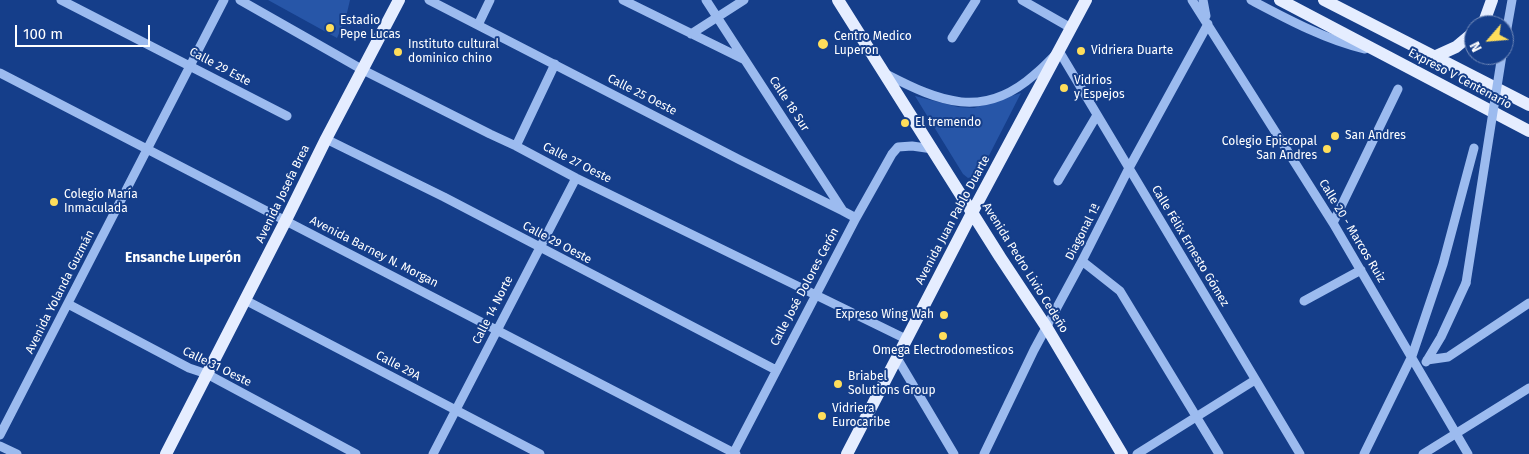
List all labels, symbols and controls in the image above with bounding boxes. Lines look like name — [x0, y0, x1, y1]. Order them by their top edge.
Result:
place label: Estadio Pepe Lucas — [340, 14, 400, 42]
scale bar — [18, 15, 152, 47]
north arrow — [1464, 15, 1514, 65]
marker: Estadio Pepe Lucas — [324, 22, 336, 34]
text: 100 m — [23, 25, 63, 43]
place label: Centro Medico Luperon — [834, 30, 912, 58]
marker: Centro Medico Luperon — [816, 37, 830, 51]
place label: Instituto cultural dominico chino — [408, 38, 499, 66]
text: N — [1466, 39, 1486, 55]
place label: Vidriera Duarte — [1091, 44, 1173, 58]
street label: Calle 29 Este — [187, 45, 253, 89]
marker: Vidriera Duarte — [1075, 45, 1087, 57]
marker: Instituto cultural dominico chino — [392, 46, 404, 58]
street label: Expreso V Centenario — [1406, 46, 1514, 112]
street label: Calle 25 Oeste — [605, 71, 679, 119]
street label: Calle 18 Sur — [766, 74, 812, 134]
place label: Vidrios y Espejos — [1074, 74, 1125, 102]
marker: Vidrios y Espejos — [1058, 82, 1070, 94]
place label: El tremendo — [915, 116, 981, 130]
marker: El tremendo — [899, 117, 911, 129]
place label: San Andres — [1345, 129, 1406, 143]
marker: San Andres — [1329, 130, 1341, 142]
place label: Colegio Episcopal San Andres — [1222, 135, 1317, 163]
street label: Calle 27 Oeste — [540, 140, 614, 186]
street label: Avenida Josefa Brea — [253, 143, 313, 245]
marker: Colegio Episcopal San Andres — [1321, 143, 1333, 155]
street label: Avenida Juan Pablo Duarte — [913, 153, 993, 287]
street label: Calle 20 - Marcos Ruiz — [1315, 177, 1389, 285]
street label: Calle Félix Ernesto Gómez — [1148, 183, 1232, 309]
place label: Colegio María Inmaculada — [64, 188, 138, 216]
marker: Colegio María Inmaculada — [48, 196, 60, 208]
street label: Avenida Pedro Livio Cedeño — [979, 200, 1071, 336]
street label: Diagonal 1ª — [1063, 201, 1103, 263]
street label: Avenida Barney N. Morgan — [307, 213, 441, 291]
street label: Calle 29 Oeste — [520, 219, 594, 267]
street label: Calle José Dolores Cerón — [768, 225, 842, 349]
street label: Avenida Yolanda Guzmán — [22, 228, 98, 356]
district label: Ensanche Luperón — [125, 250, 241, 266]
street label: Calle 14 Norte — [470, 273, 516, 347]
place label: Expreso Wing Wah — [835, 308, 934, 322]
marker: Expreso Wing Wah — [938, 309, 950, 321]
marker: Omega Electrodomesticos — [937, 330, 949, 342]
street label: Calle 31 Oeste — [180, 344, 254, 390]
place label: Omega Electrodomesticos — [873, 344, 1013, 358]
street label: Calle 29A — [373, 348, 423, 384]
place label: Briabel Solutions Group — [848, 370, 936, 398]
marker: Briabel Solutions Group — [832, 378, 844, 390]
place label: Vidriera Eurocaribe — [832, 402, 890, 430]
marker: Vidriera Eurocaribe — [816, 410, 828, 422]

